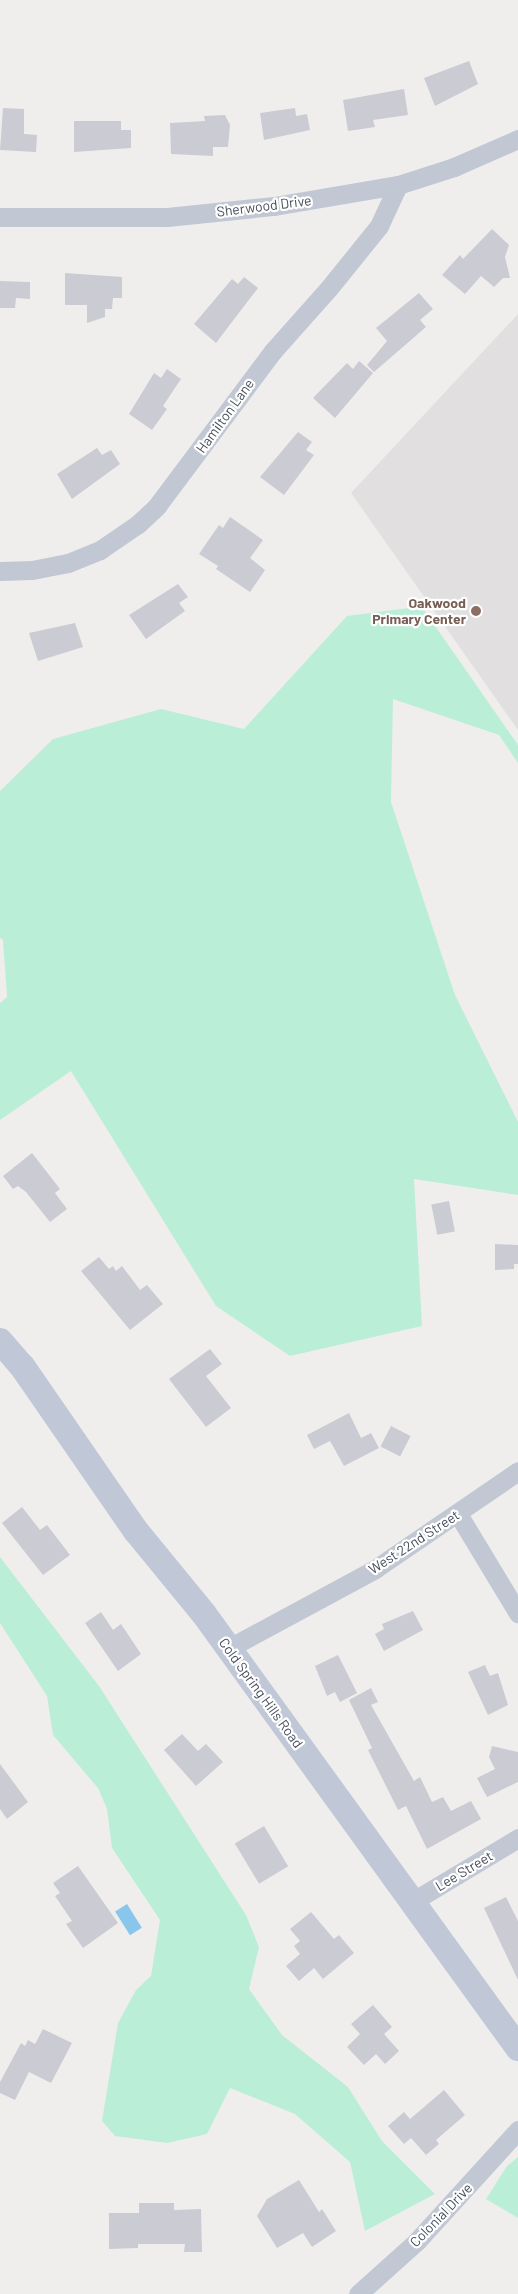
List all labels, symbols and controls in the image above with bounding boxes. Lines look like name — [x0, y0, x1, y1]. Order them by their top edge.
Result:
street label: Sherwood Drive — [216, 192, 312, 220]
street label: Hamilton Lane — [192, 376, 258, 456]
place label: Oakwood Primary Center — [372, 595, 466, 628]
marker: Oakwood Primary Center — [470, 605, 482, 617]
street label: West 22nd Street — [366, 1506, 462, 1578]
street label: Cold Spring Hills Road — [215, 1635, 307, 1751]
street label: Lee Street — [432, 1847, 496, 1895]
street label: Colonial Drive — [406, 2180, 476, 2250]

